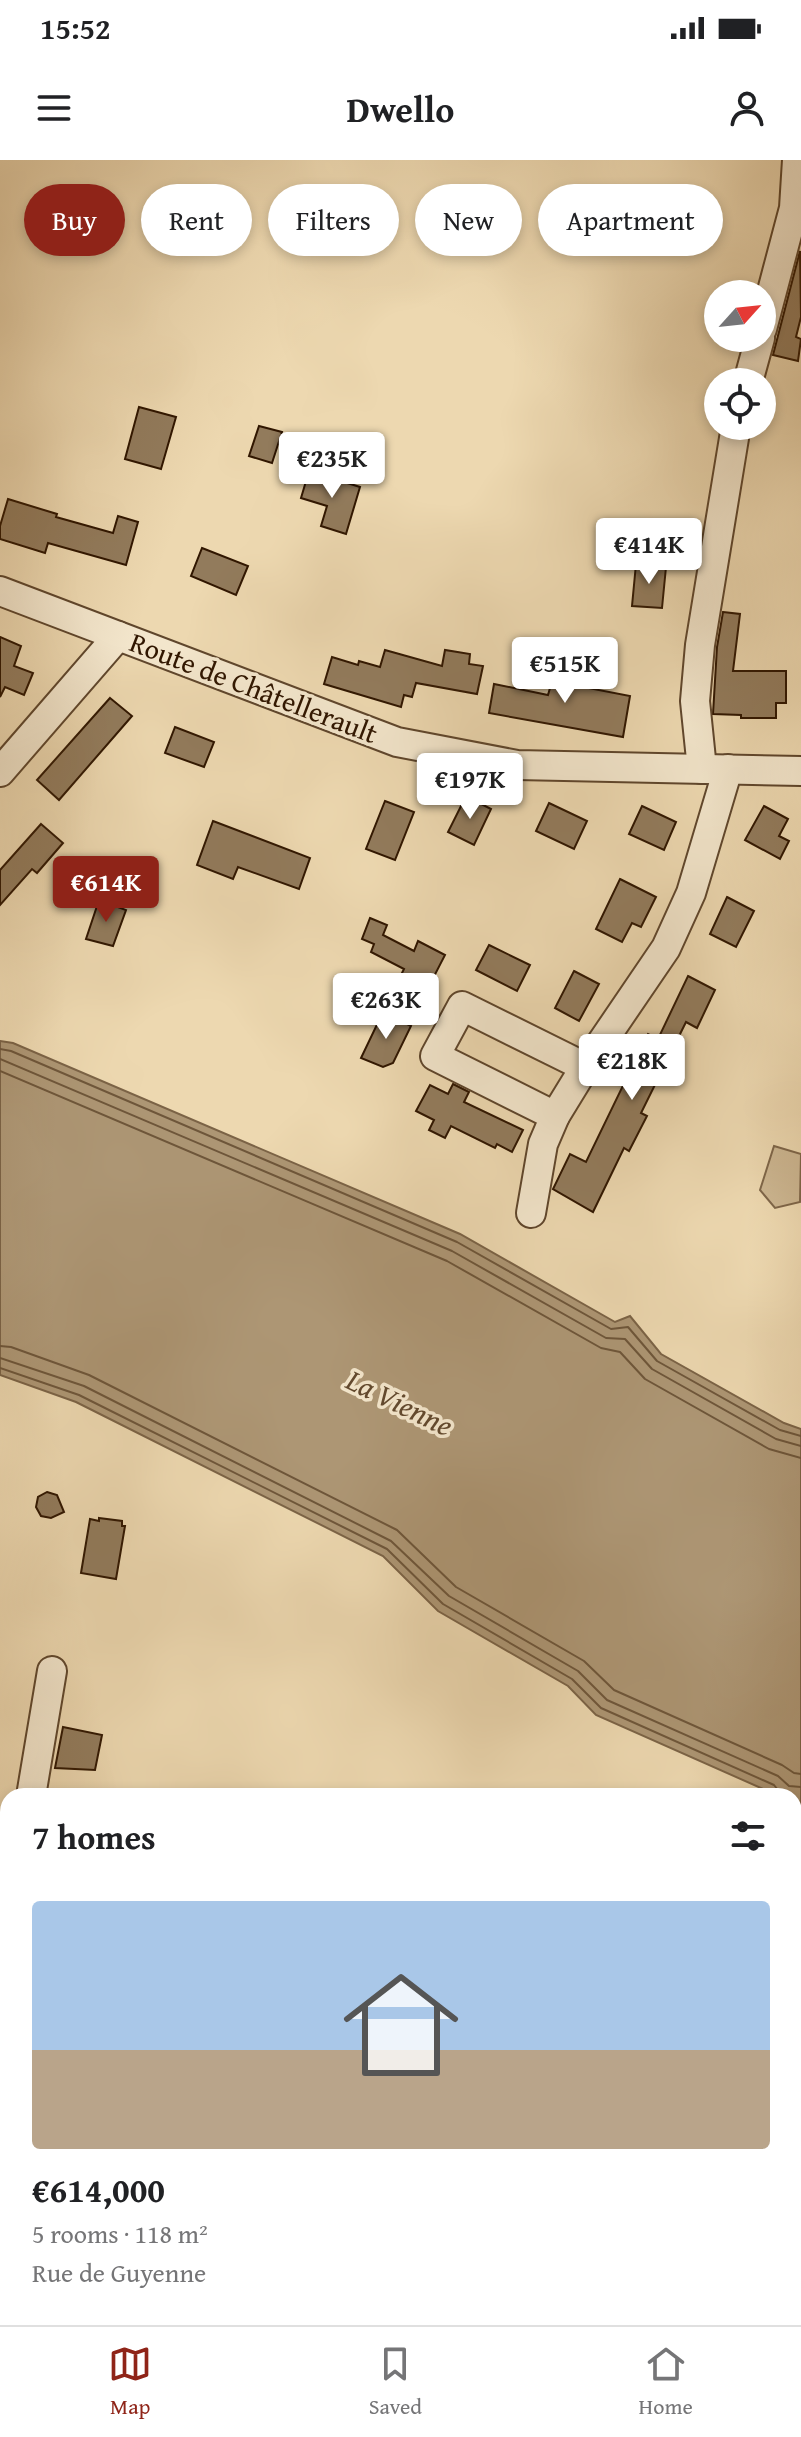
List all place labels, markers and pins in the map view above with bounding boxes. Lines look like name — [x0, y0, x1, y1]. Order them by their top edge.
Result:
pin: €235K — [276, 432, 388, 500]
pin: €414K — [593, 518, 705, 586]
pin: €515K — [509, 637, 621, 705]
pin: €197K — [414, 753, 526, 821]
pin: €614K — [50, 856, 162, 924]
pin: €263K — [330, 973, 442, 1041]
pin: €218K — [576, 1034, 688, 1102]

